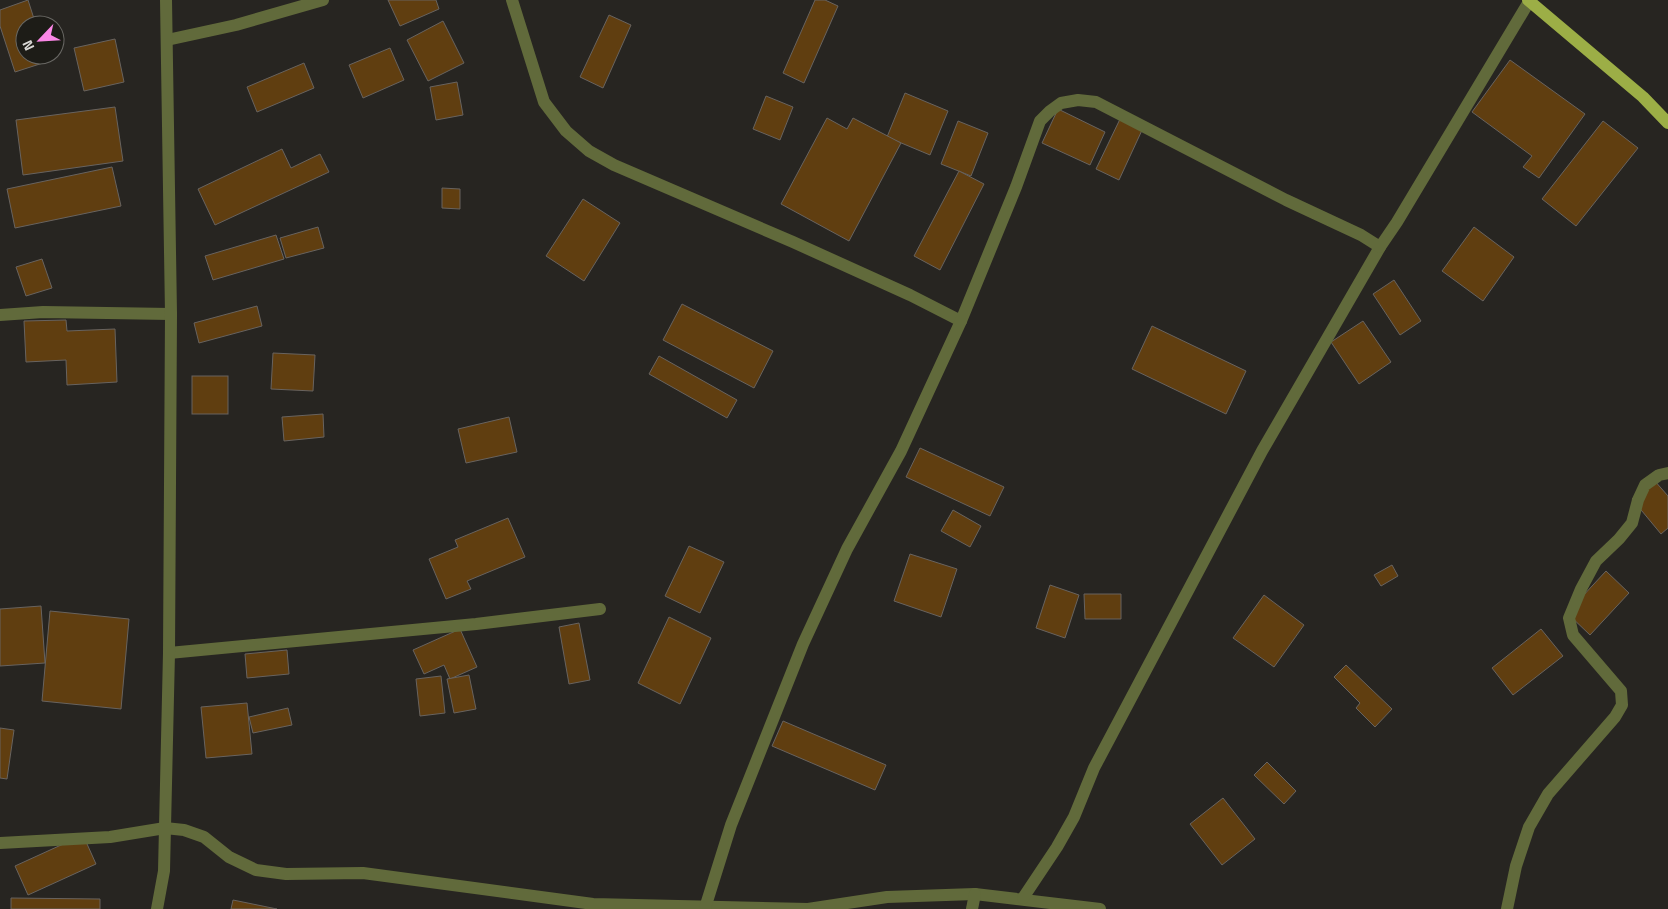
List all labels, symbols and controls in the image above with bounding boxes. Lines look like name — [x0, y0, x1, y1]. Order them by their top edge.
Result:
north arrow — [15, 15, 65, 65]
text: N — [16, 37, 39, 55]

